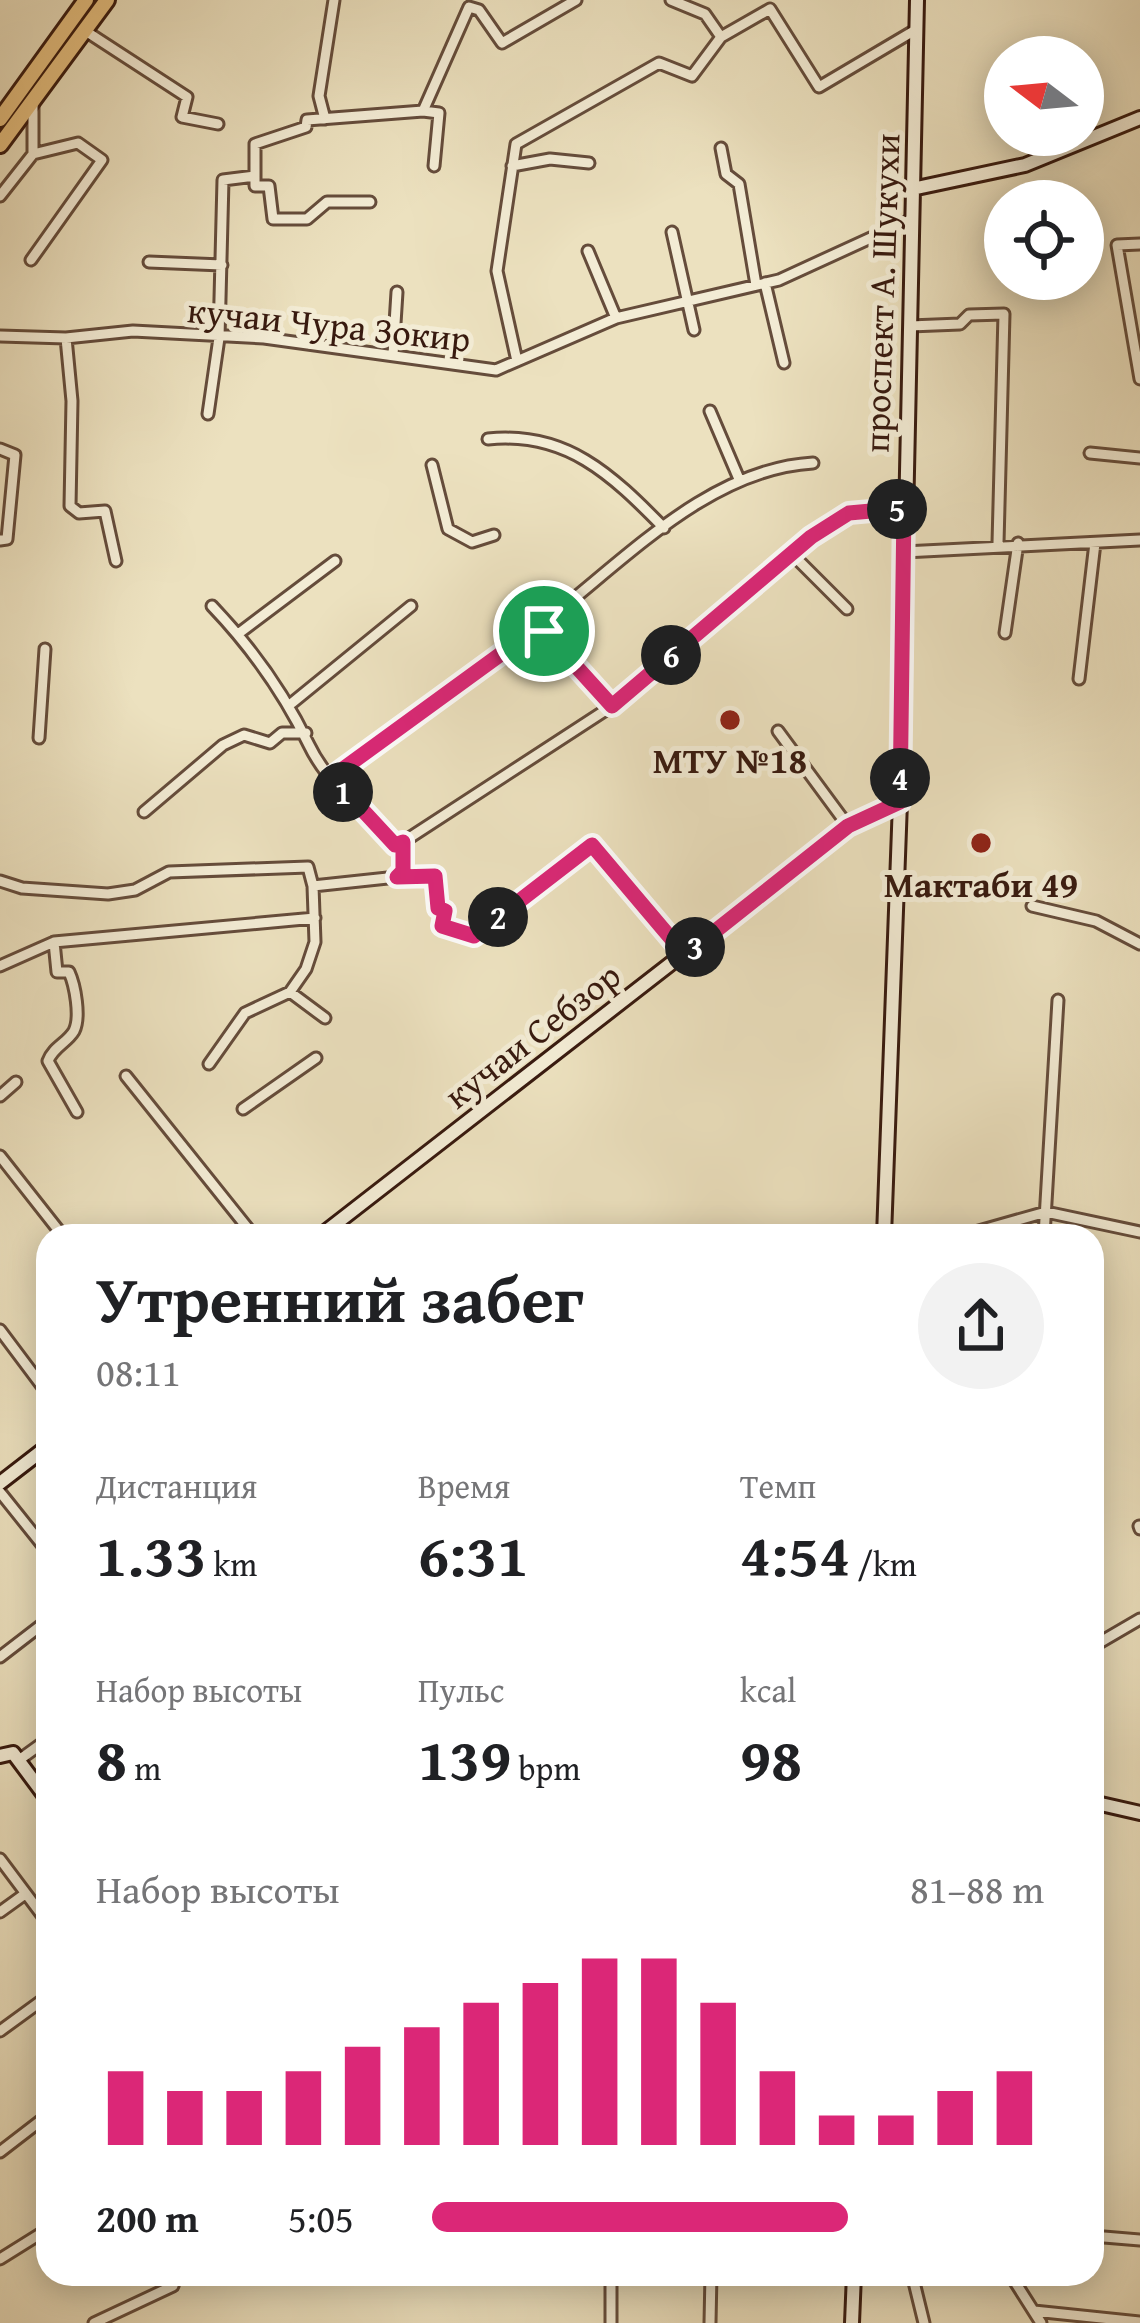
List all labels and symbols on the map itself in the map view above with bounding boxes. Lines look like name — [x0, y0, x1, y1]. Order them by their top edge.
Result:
north arrow — [984, 36, 1104, 156]
street label: проспект А. Шукухи — [848, 133, 913, 453]
street label: кучаи Чура Зокир — [185, 282, 473, 365]
pin: 5 — [867, 479, 927, 539]
pin — [493, 580, 595, 682]
pin: 6 — [641, 625, 701, 685]
marker: МТУ №18 — [717, 707, 743, 733]
place label: МТУ №18 — [653, 733, 807, 786]
pin: 4 — [870, 748, 930, 808]
pin: 1 — [313, 762, 373, 822]
marker: Мактаби 49 — [968, 830, 994, 856]
place label: Мактаби 49 — [884, 857, 1078, 910]
pin: 2 — [468, 887, 528, 947]
pin: 3 — [665, 917, 725, 977]
street label: кучаи Себзор — [432, 949, 631, 1121]

